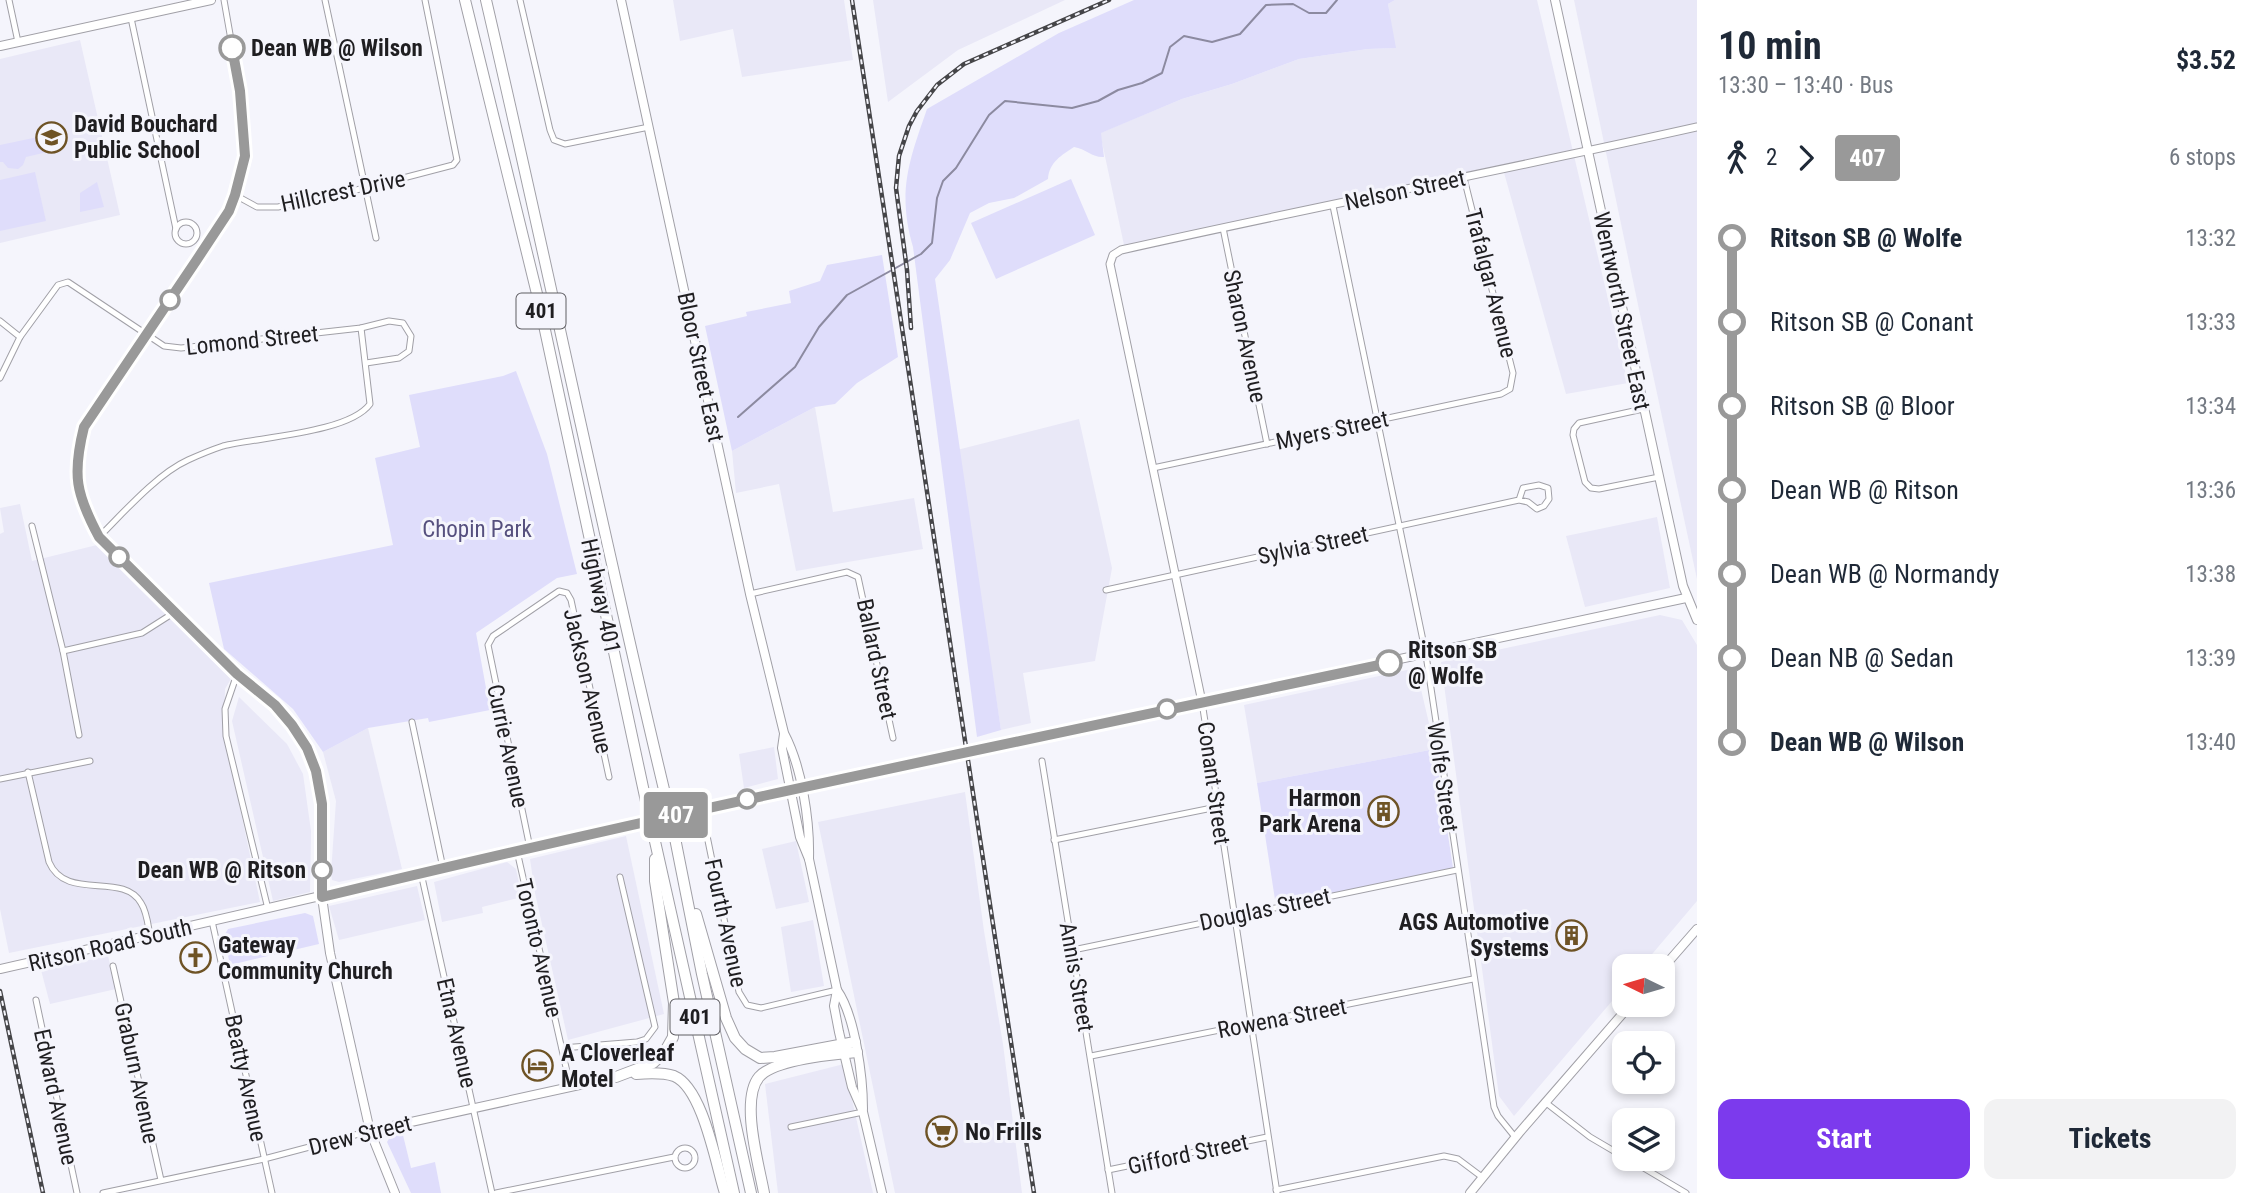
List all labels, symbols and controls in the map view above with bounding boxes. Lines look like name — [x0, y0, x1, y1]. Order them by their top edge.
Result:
text: 10 min — [1718, 24, 1822, 68]
marker: Dean WB @ Wilson — [219, 35, 245, 61]
place label: Dean WB @ Wilson — [251, 35, 423, 62]
text: $3.52 — [2176, 45, 2236, 75]
text: 13:30 – 13:40 · Bus — [1718, 72, 1894, 99]
place label: David Bouchard Public School — [74, 111, 218, 164]
school or university icon: David Bouchard Public School — [34, 120, 68, 154]
icon: walk — [1718, 139, 1756, 177]
icon: forward — [1787, 139, 1825, 177]
text: 2 — [1766, 144, 1777, 171]
text: 407 — [1849, 144, 1886, 172]
text: 6 stops — [2169, 144, 2236, 171]
street label: Hillcrest Drive — [278, 165, 408, 218]
street label: Nelson Street — [1342, 165, 1468, 216]
street label: Trafalgar Avenue — [1459, 206, 1522, 361]
street label: Wentworth Street East — [1587, 209, 1656, 413]
text: Ritson SB @ Wolfe — [1770, 223, 1962, 253]
text: 13:32 — [2185, 225, 2236, 252]
street label: Sharon Avenue — [1217, 267, 1272, 405]
unlabelled marker — [160, 290, 180, 310]
street label: Bloor Street East — [671, 290, 730, 444]
road number: 401 — [516, 294, 566, 328]
text: Ritson SB @ Conant — [1770, 307, 1974, 337]
text: 13:33 — [2185, 309, 2236, 336]
street label: Lomond Street — [184, 320, 320, 361]
text: Ritson SB @ Bloor — [1770, 391, 1955, 421]
text: 13:34 — [2185, 393, 2236, 420]
street label: Myers Street — [1273, 405, 1391, 456]
text: Dean WB @ Ritson — [1770, 475, 1959, 505]
text: 13:36 — [2185, 477, 2236, 504]
park label: Chopin Park — [422, 516, 533, 543]
street label: Sylvia Street — [1255, 521, 1371, 570]
street label: Highway 401 — [575, 536, 626, 656]
unlabelled marker — [109, 547, 129, 567]
text: Dean WB @ Normandy — [1770, 559, 1999, 589]
text: 13:38 — [2185, 561, 2236, 588]
street label: Ballard Street — [851, 596, 902, 722]
street label: Jackson Avenue — [558, 606, 617, 756]
place label: Ritson SB @ Wolfe — [1408, 637, 1497, 690]
text: Dean NB @ Sedan — [1770, 643, 1954, 673]
text: 13:39 — [2185, 645, 2236, 672]
marker: Ritson SB @ Wolfe — [1376, 650, 1402, 676]
street label: Currie Avenue — [481, 682, 534, 810]
unlabelled marker — [1157, 699, 1177, 719]
street label: Conant Street — [1192, 720, 1235, 846]
street label: Wolfe Street — [1421, 720, 1464, 834]
text: Dean WB @ Wilson — [1770, 727, 1964, 757]
text: 13:40 — [2185, 729, 2236, 756]
place label: Harmon Park Arena — [1259, 785, 1361, 838]
unlabelled marker — [737, 789, 757, 809]
line badge: 407 — [636, 792, 716, 838]
building icon: Harmon Park Arena — [1367, 794, 1401, 828]
text: 407 — [658, 801, 694, 829]
street label: Fourth Avenue — [699, 856, 752, 990]
place label: Dean WB @ Ritson — [137, 857, 306, 884]
marker: Dean WB @ Ritson — [312, 860, 332, 880]
street label: Toronto Avenue — [509, 876, 568, 1020]
street label: Douglas Street — [1197, 882, 1333, 937]
place label: AGS Automotive Systems — [1399, 909, 1549, 962]
street label: Ritson Road South — [26, 914, 194, 977]
building icon: AGS Automotive Systems — [1555, 918, 1589, 952]
street label: Annis Street — [1054, 920, 1099, 1034]
place label: Gateway Community Church — [218, 932, 393, 985]
church icon: Gateway Community Church — [178, 941, 212, 975]
north arrow — [1612, 954, 1675, 1017]
map controls — [1612, 954, 1675, 1171]
street label: Etna Avenue — [431, 976, 482, 1091]
street label: Rowena Street — [1215, 993, 1349, 1044]
street label: Graburn Avenue — [108, 1000, 165, 1146]
road number: 401 — [670, 1000, 720, 1034]
street label: Beatty Avenue — [219, 1012, 272, 1144]
street label: Edward Avenue — [28, 1027, 83, 1168]
button: locate — [1612, 1031, 1675, 1094]
place label: A Cloverleaf Motel — [561, 1040, 675, 1093]
hotel icon: A Cloverleaf Motel — [521, 1049, 555, 1083]
button: Start — [1718, 1099, 1970, 1179]
button: Tickets — [1984, 1099, 2236, 1179]
button: layers — [1612, 1108, 1675, 1171]
street label: Drew Street — [306, 1110, 414, 1161]
supermarket icon: No Frills — [925, 1115, 959, 1149]
place label: No Frills — [965, 1119, 1042, 1146]
street label: Gifford Street — [1125, 1129, 1251, 1180]

